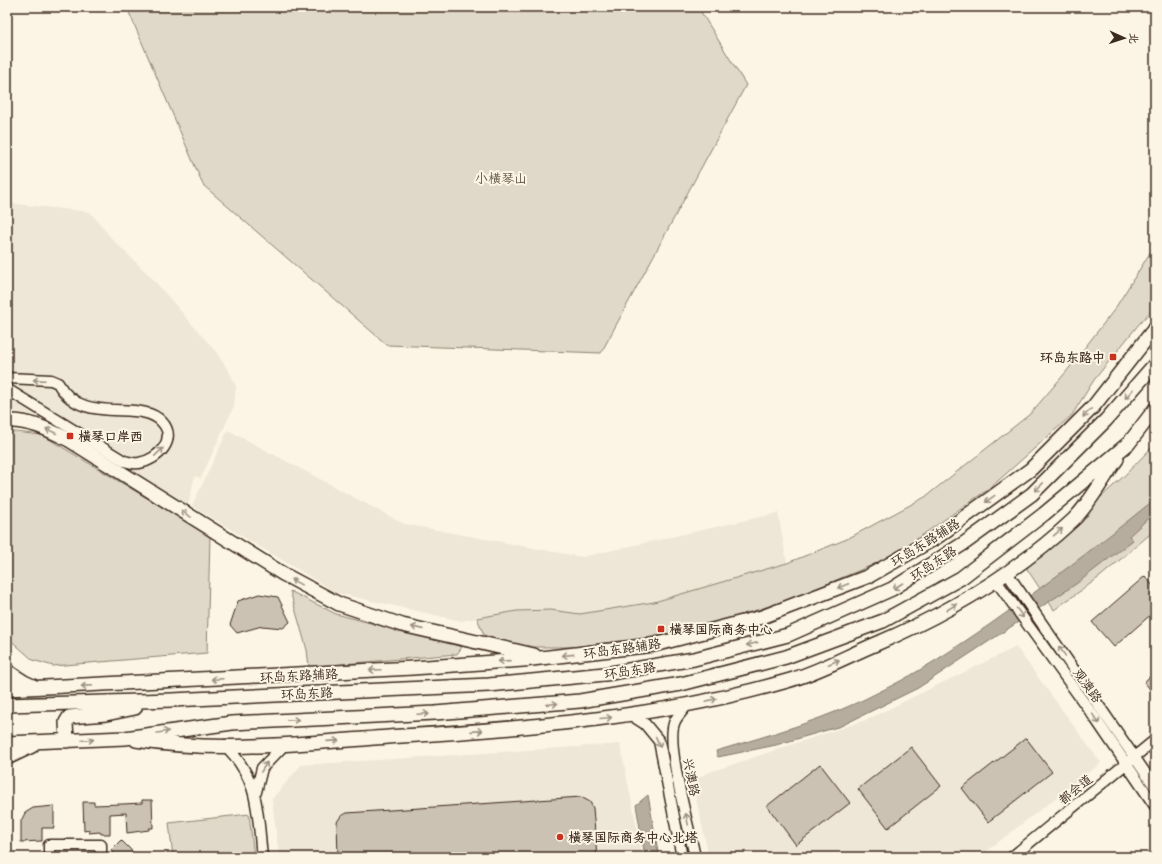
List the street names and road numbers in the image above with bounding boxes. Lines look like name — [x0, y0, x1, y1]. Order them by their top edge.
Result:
street label: 环岛东路辅路 — [888, 515, 962, 569]
street label: 环岛东路 — [907, 542, 959, 584]
street label: 环岛东路辅路 — [582, 636, 662, 665]
street label: 环岛东路 — [603, 659, 658, 686]
street label: 观澳路 — [1067, 665, 1105, 708]
street label: 环岛东路辅路 — [260, 666, 339, 689]
street label: 环岛东路 — [281, 685, 334, 706]
street label: 兴澳路 — [676, 757, 703, 798]
street label: 都会道 — [1055, 771, 1098, 811]

